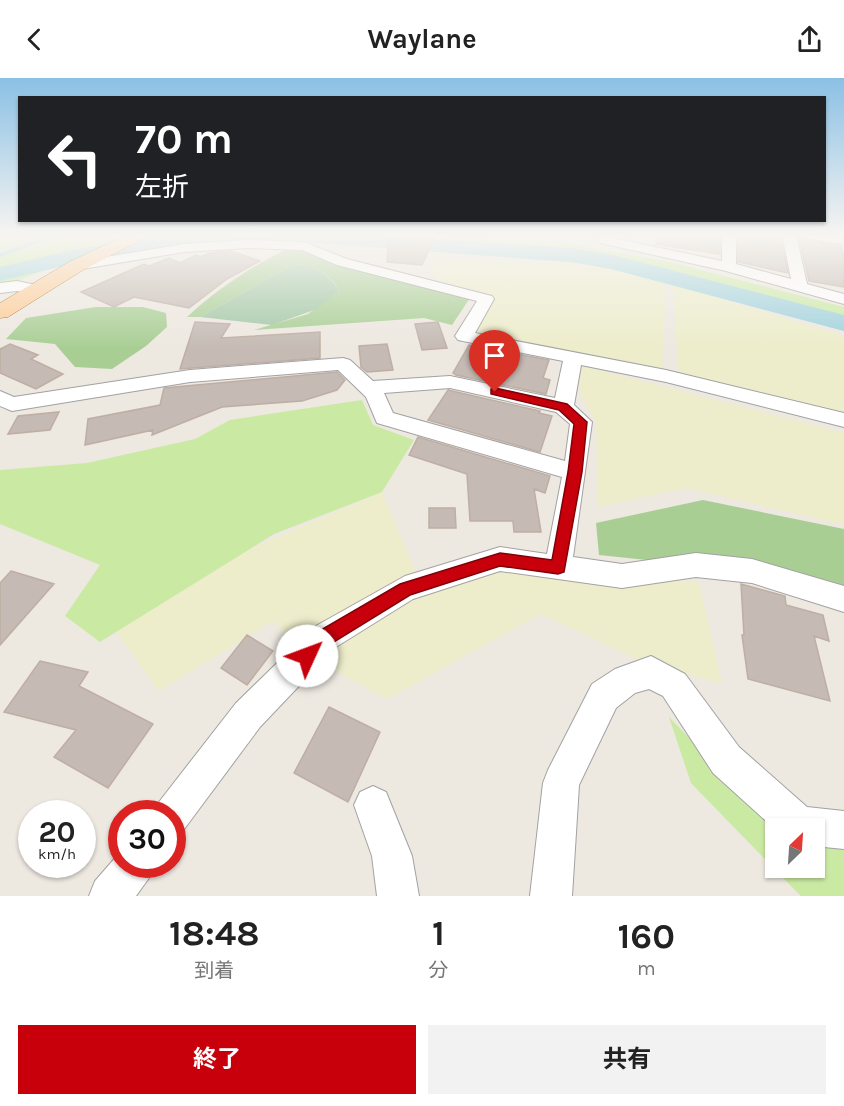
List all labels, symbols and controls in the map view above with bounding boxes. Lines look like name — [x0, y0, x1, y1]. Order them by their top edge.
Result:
icon: back — [18, 23, 51, 56]
text: Waylane — [367, 23, 477, 55]
icon: share — [793, 23, 826, 56]
text: 70 m — [135, 114, 233, 164]
icon: left — [36, 120, 114, 198]
text: 左折 — [135, 171, 189, 203]
pin — [469, 330, 520, 392]
icon: arrive — [478, 339, 511, 372]
position arrow — [275, 624, 339, 688]
speed limit sign: 30 — [108, 800, 186, 878]
text: 20 — [38, 814, 76, 850]
north arrow — [765, 818, 825, 878]
map controls — [765, 818, 825, 878]
text: km/h — [38, 845, 76, 863]
text: 18:48 — [169, 912, 260, 954]
text: 1 — [432, 912, 445, 954]
text: 160 — [618, 915, 675, 957]
text: m — [637, 957, 656, 980]
text: 到着 — [194, 959, 234, 982]
text: 分 — [429, 959, 449, 982]
button: 終了 — [18, 1025, 416, 1094]
button: 共有 — [428, 1025, 826, 1094]

